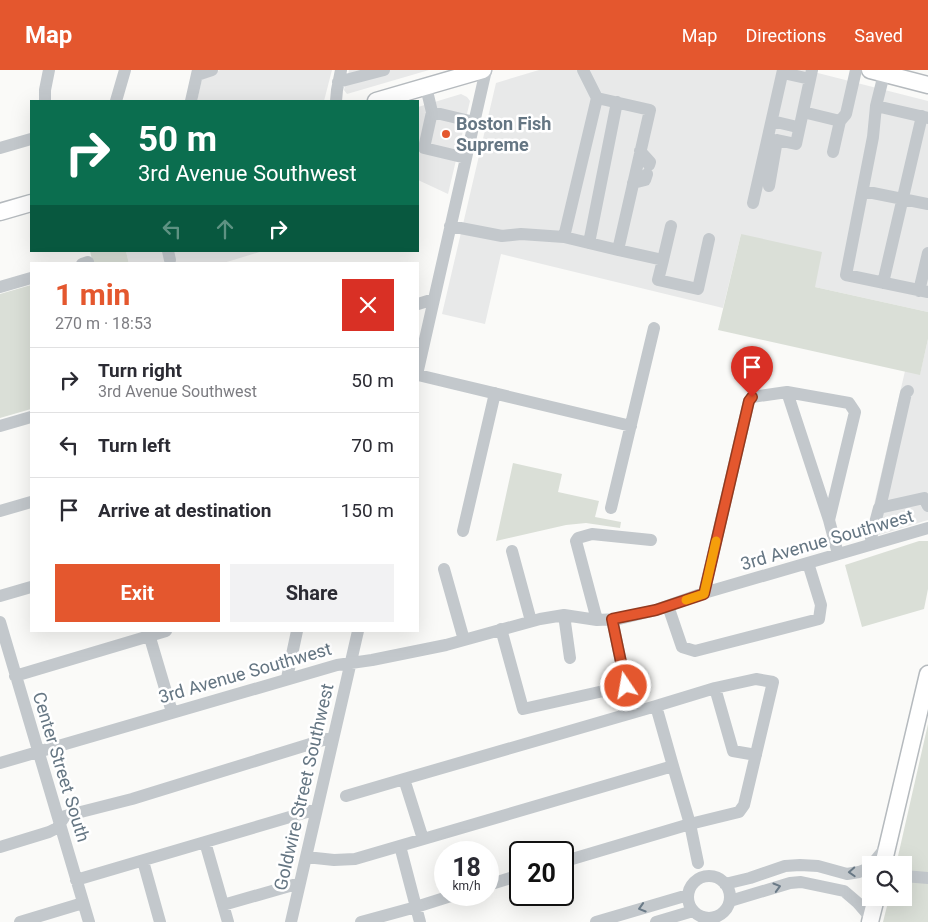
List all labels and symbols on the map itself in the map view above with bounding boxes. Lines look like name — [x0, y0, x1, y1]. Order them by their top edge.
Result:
place label: Boston Fish Supreme — [456, 113, 551, 155]
marker: Boston Fish Supreme — [440, 128, 452, 140]
pin — [731, 346, 773, 397]
street label: 3rd Avenue Southwest — [738, 505, 916, 574]
street label: 3rd Avenue Southwest — [156, 638, 334, 707]
position arrow — [599, 659, 651, 711]
street label: Goldwire Street Southwest — [269, 681, 338, 892]
street label: Center Street South — [29, 689, 94, 844]
speed limit sign: 20 — [509, 841, 574, 906]
one-way arrow — [847, 867, 855, 878]
one-way arrow — [772, 882, 781, 893]
one-way arrow — [638, 903, 646, 913]

